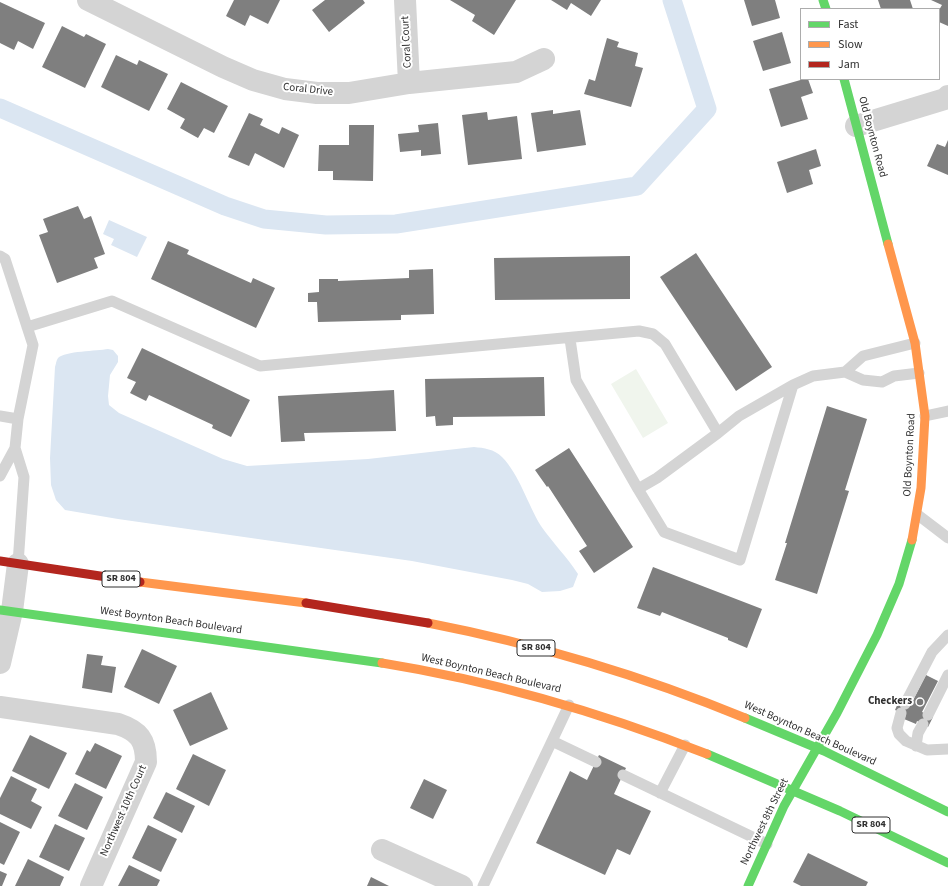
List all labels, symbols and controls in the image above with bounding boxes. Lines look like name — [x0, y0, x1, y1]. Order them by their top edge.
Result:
legend — [800, 8, 940, 80]
street label: Coral Court — [399, 16, 415, 68]
text: Fast — [838, 16, 858, 33]
text: Slow — [838, 36, 863, 53]
text: Jam — [838, 56, 860, 73]
street label: Coral Drive — [282, 81, 334, 99]
street label: Old Boynton Road — [855, 95, 889, 179]
street label: Old Boynton Road — [901, 413, 919, 497]
road number: SR 804 — [102, 571, 140, 587]
street label: West Boynton Beach Boulevard — [99, 604, 243, 638]
road number: SR 804 — [517, 640, 555, 656]
street label: West Boynton Beach Boulevard — [420, 651, 562, 697]
place label: Checkers — [868, 695, 912, 709]
marker: Checkers — [915, 697, 925, 707]
street label: West Boynton Beach Boulevard — [742, 699, 878, 769]
street label: Northwest 10th Court — [98, 763, 150, 859]
street label: Northwest 8th Street — [738, 776, 792, 868]
road number: SR 804 — [852, 817, 890, 833]

